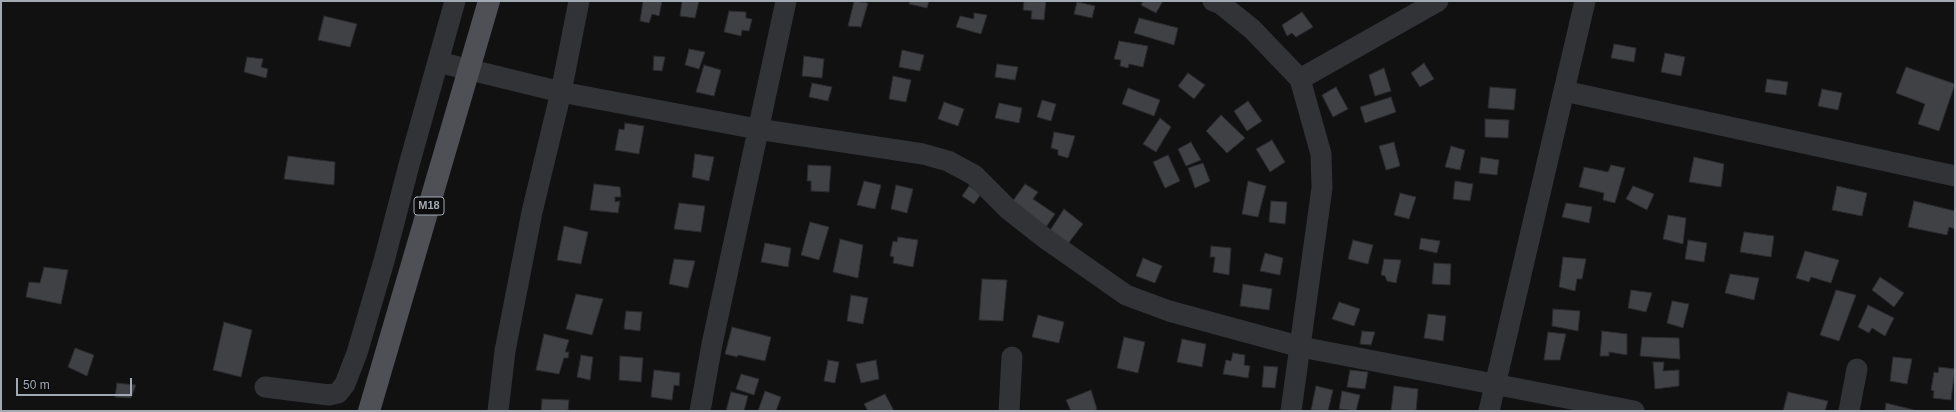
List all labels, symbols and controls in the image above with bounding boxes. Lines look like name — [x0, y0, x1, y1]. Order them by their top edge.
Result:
road number: M18 — [414, 197, 444, 215]
scale bar — [18, 370, 134, 396]
text: 50 m — [23, 378, 50, 392]

